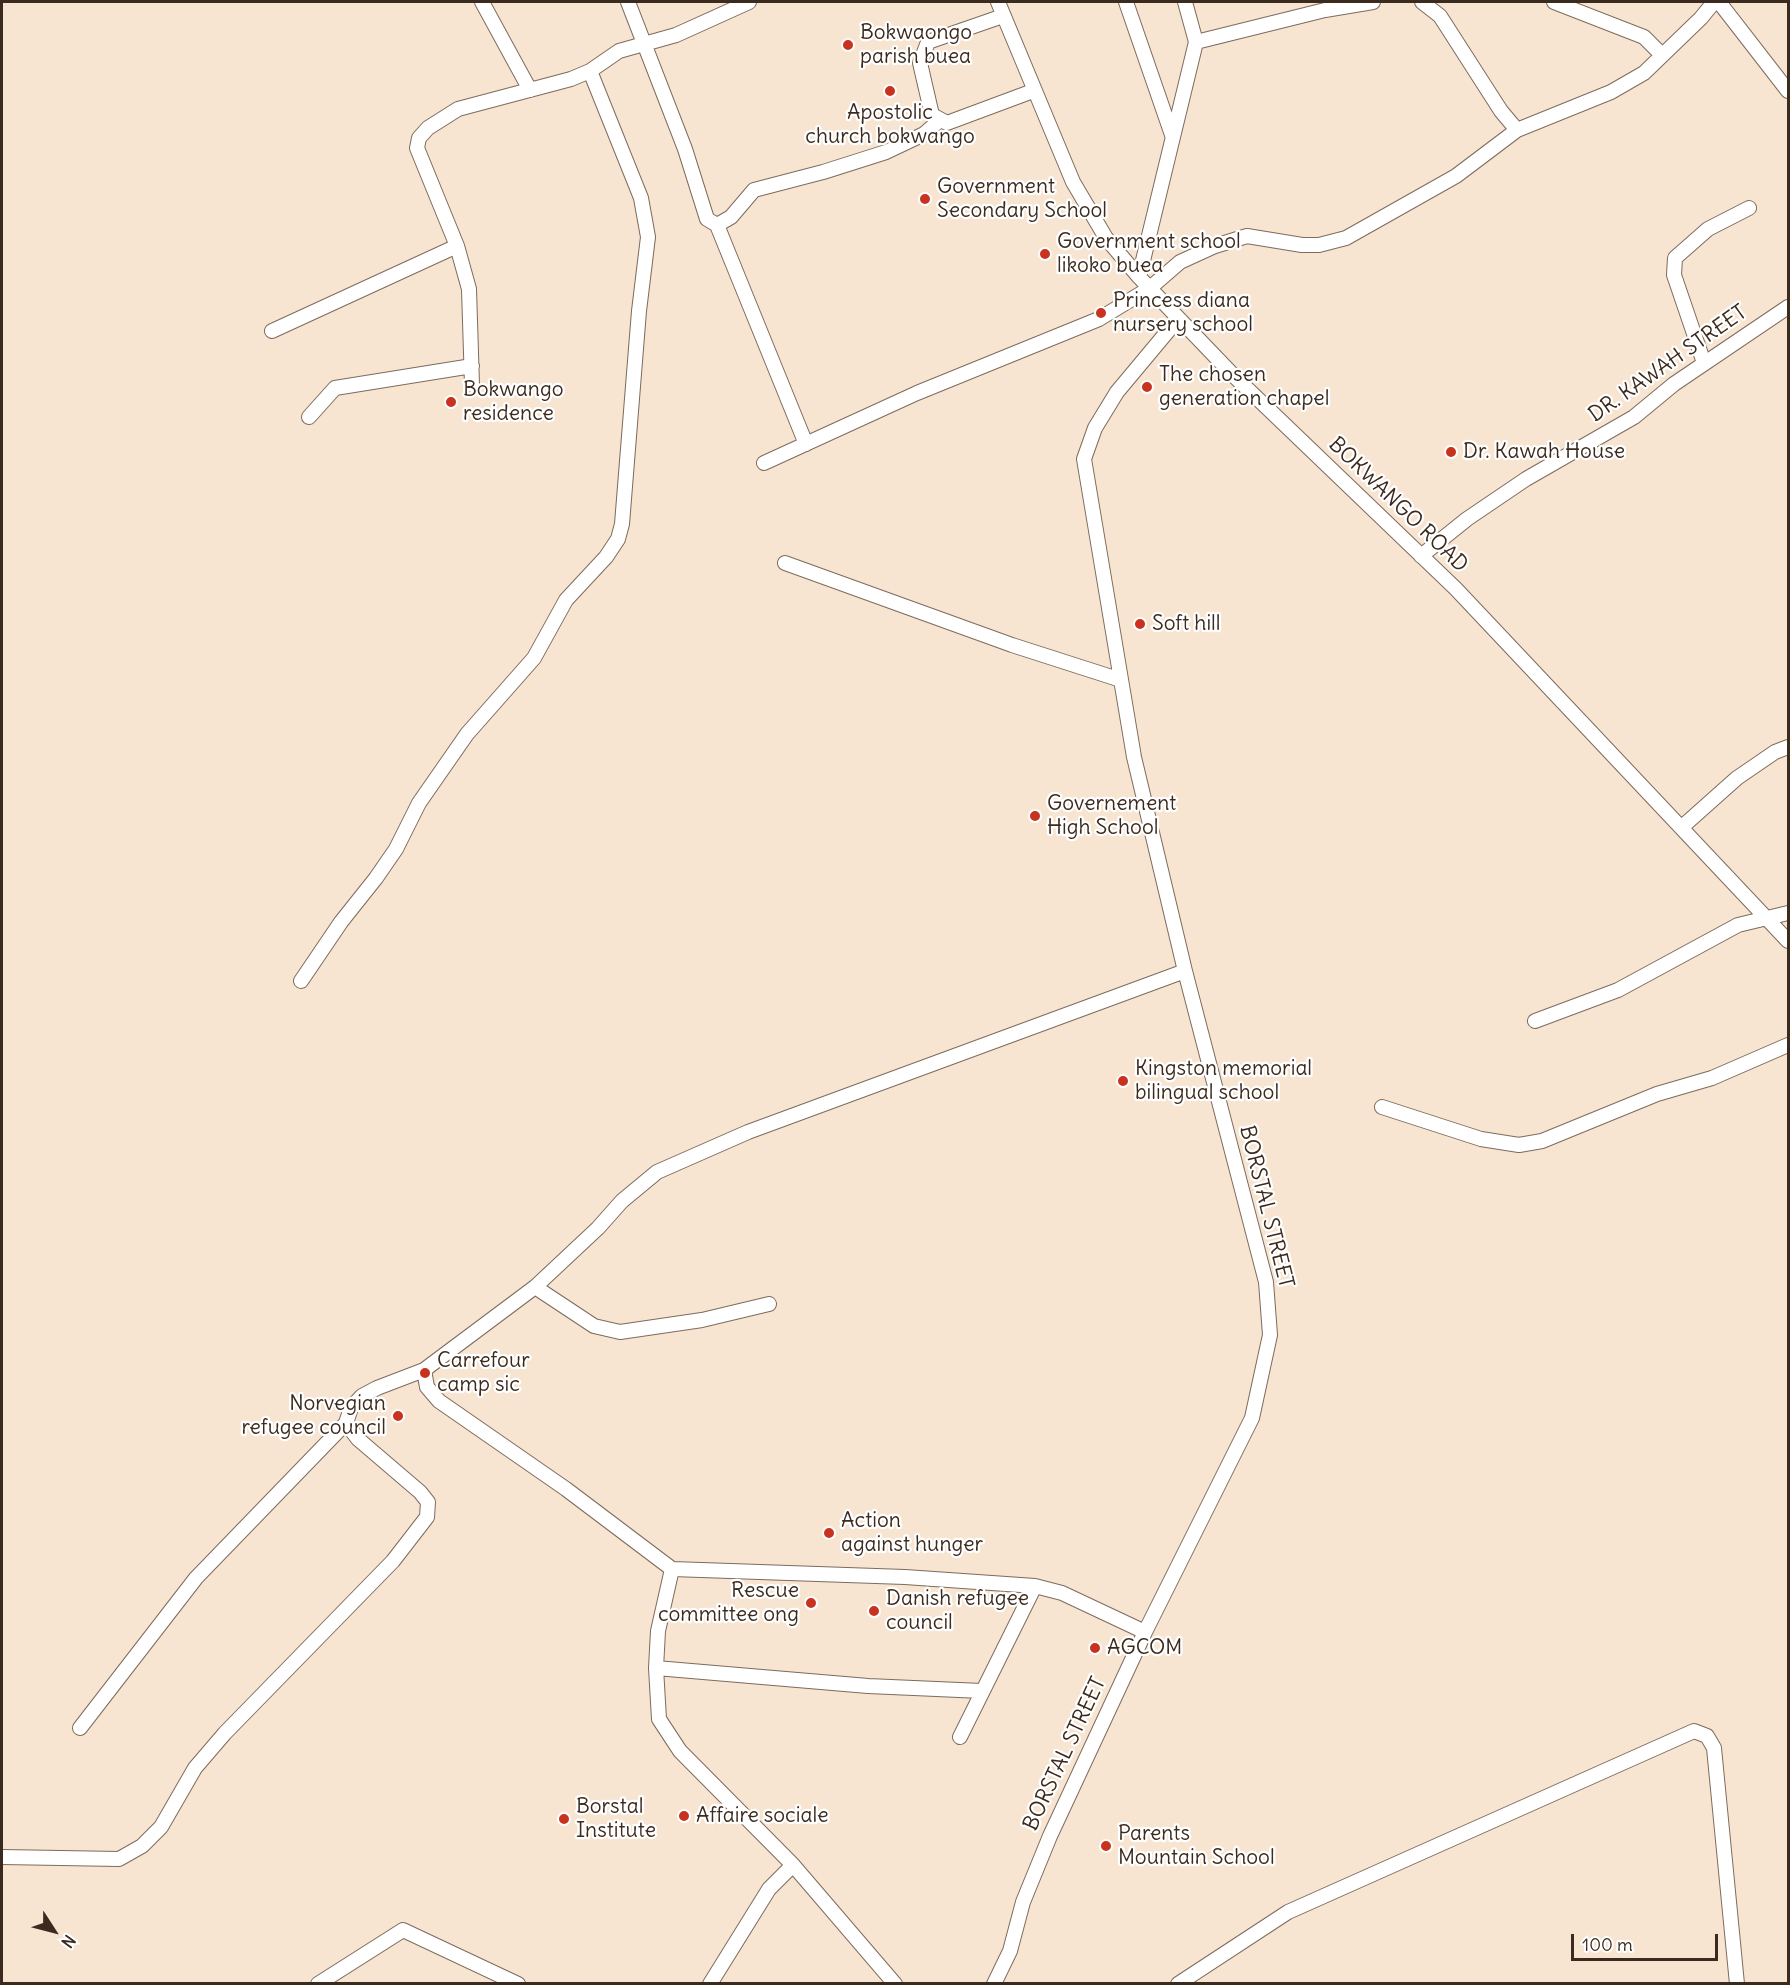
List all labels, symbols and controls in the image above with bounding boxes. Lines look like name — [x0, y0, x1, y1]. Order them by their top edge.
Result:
place label: Bokwaongo parish buea — [860, 20, 972, 70]
marker: Bokwaongo parish buea — [841, 38, 855, 52]
marker: Apostolic church bokwango — [883, 84, 897, 98]
place label: Apostolic church bokwango — [805, 100, 975, 150]
place label: Government Secondary School — [937, 174, 1107, 224]
marker: Government Secondary School — [918, 192, 932, 206]
place label: Government school likoko buea — [1057, 229, 1241, 279]
marker: Government school likoko buea — [1038, 247, 1052, 261]
place label: Princess diana nursery school — [1113, 288, 1253, 338]
street label: DR. KAWAH STREET — [1584, 300, 1752, 428]
marker: Princess diana nursery school — [1094, 306, 1108, 320]
place label: The chosen generation chapel — [1159, 362, 1329, 412]
place label: Bokwango residence — [463, 377, 563, 427]
marker: The chosen generation chapel — [1140, 380, 1154, 394]
marker: Bokwango residence — [444, 395, 458, 409]
street label: BOKWANGO ROAD — [1323, 432, 1473, 578]
place label: Dr. Kawah House — [1463, 439, 1625, 465]
marker: Dr. Kawah House — [1444, 445, 1458, 459]
place label: Soft hill — [1152, 611, 1221, 637]
marker: Soft hill — [1133, 617, 1147, 631]
place label: Governement High School — [1047, 791, 1176, 841]
marker: Governement High School — [1028, 809, 1042, 823]
place label: Kingston memorial bilingual school — [1135, 1056, 1312, 1106]
marker: Kingston memorial bilingual school — [1116, 1074, 1130, 1088]
street label: BORSTAL STREET — [1234, 1123, 1298, 1291]
place label: Carrefour camp sic — [437, 1348, 530, 1398]
marker: Carrefour camp sic — [418, 1366, 432, 1380]
place label: Norvegian refugee council — [242, 1391, 386, 1441]
marker: Norvegian refugee council — [391, 1409, 405, 1423]
place label: Action against hunger — [841, 1508, 983, 1558]
marker: Action against hunger — [822, 1526, 836, 1540]
place label: Rescue committee ong — [658, 1578, 799, 1628]
place label: Danish refugee council — [886, 1586, 1029, 1636]
marker: Rescue committee ong — [804, 1596, 818, 1610]
marker: Danish refugee council — [867, 1604, 881, 1618]
place label: AGCOM — [1107, 1635, 1182, 1661]
marker: AGCOM — [1088, 1641, 1102, 1655]
street label: BORSTAL STREET — [1018, 1673, 1112, 1835]
place label: Borstal Institute — [576, 1794, 656, 1844]
place label: Affaire sociale — [696, 1803, 829, 1829]
marker: Affaire sociale — [677, 1809, 691, 1823]
marker: Borstal Institute — [557, 1812, 571, 1826]
place label: Parents Mountain School — [1118, 1821, 1275, 1871]
marker: Parents Mountain School — [1099, 1839, 1113, 1853]
north arrow — [24, 1901, 84, 1961]
scale bar — [1574, 1922, 1721, 1960]
text: N — [57, 1931, 80, 1952]
text: 100 m — [1582, 1933, 1633, 1956]

